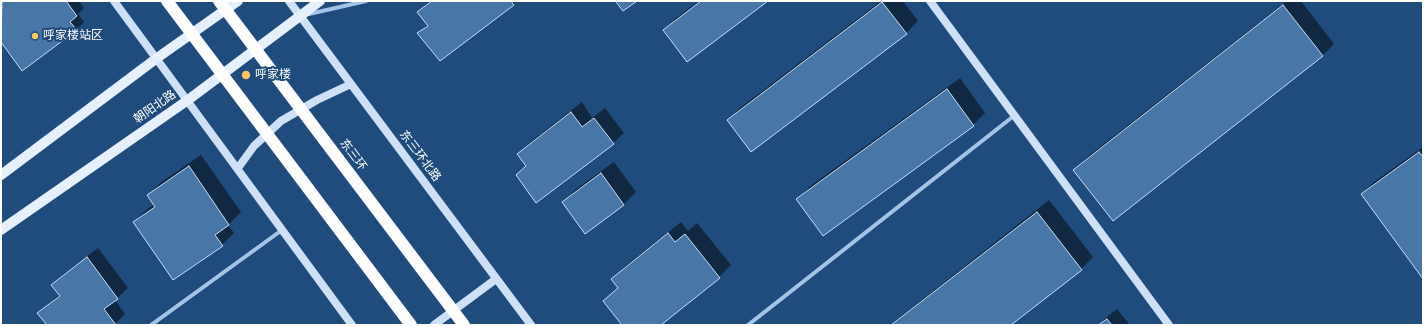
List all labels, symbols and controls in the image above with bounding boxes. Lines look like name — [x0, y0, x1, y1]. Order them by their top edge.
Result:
place label: 呼家楼站区 — [43, 29, 103, 43]
marker: 呼家楼站区 — [30, 31, 40, 41]
place label: 呼家楼 — [255, 68, 291, 82]
marker: 呼家楼 — [240, 69, 252, 81]
street label: 朝阳北路 — [131, 87, 179, 127]
street label: 东三环北路 — [396, 128, 444, 184]
street label: 东三环 — [336, 136, 370, 174]

